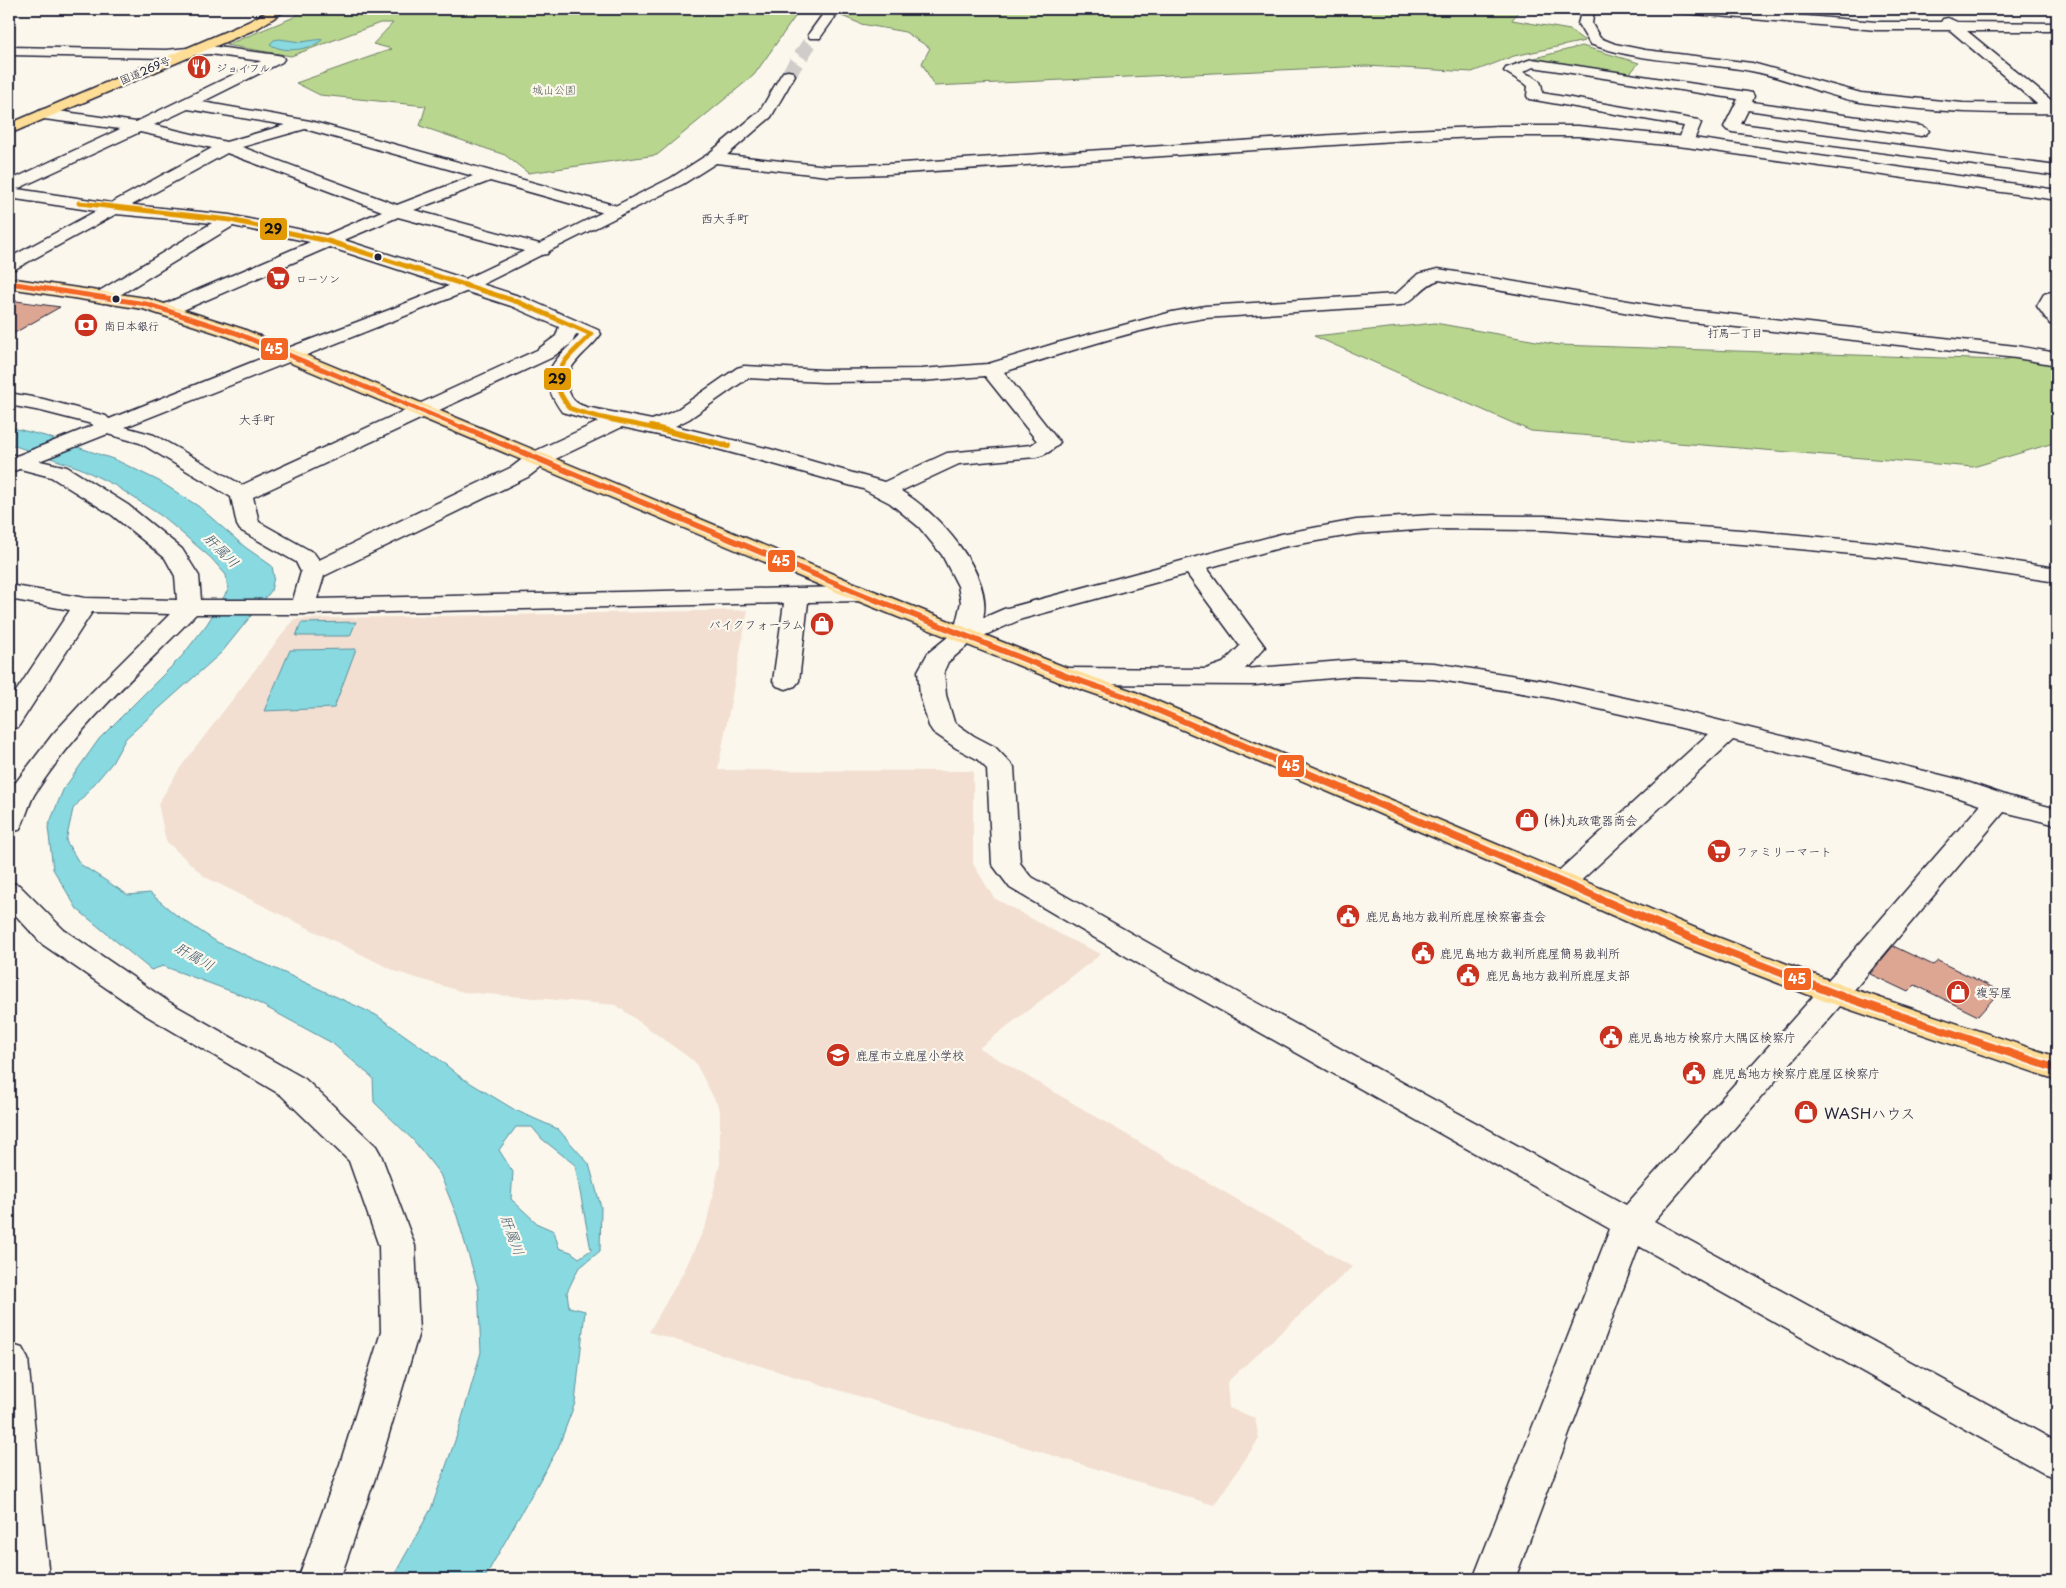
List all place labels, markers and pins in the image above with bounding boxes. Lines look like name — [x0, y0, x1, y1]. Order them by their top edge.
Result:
restaurant icon: ジョイフル — [186, 54, 212, 80]
place label: ジョイフル — [216, 59, 271, 76]
unlabelled marker — [373, 252, 383, 262]
supermarket icon: ローソン — [265, 265, 291, 291]
place label: ローソン — [296, 270, 340, 287]
unlabelled marker — [111, 294, 121, 304]
bank icon: 南日本銀行 — [73, 312, 99, 338]
place label: 南日本銀行 — [104, 317, 159, 334]
shop icon: バイクフォーラム — [809, 611, 835, 637]
place label: バイクフォーラム — [709, 615, 804, 633]
shop icon: (株)丸政電器商会 — [1514, 807, 1540, 833]
place label: (株)丸政電器商会 — [1544, 811, 1637, 829]
supermarket icon: ファミリーマート — [1706, 838, 1732, 864]
place label: ファミリーマート — [1736, 842, 1832, 860]
public building icon: 鹿児島地方裁判所鹿屋検察審査会 — [1335, 903, 1361, 929]
place label: 鹿児島地方裁判所鹿屋検察審査会 — [1366, 907, 1546, 925]
public building icon: 鹿児島地方裁判所鹿屋簡易裁判所 — [1410, 940, 1436, 966]
place label: 鹿児島地方裁判所鹿屋簡易裁判所 — [1440, 944, 1620, 962]
public building icon: 鹿児島地方裁判所鹿屋支部 — [1455, 962, 1481, 988]
place label: 鹿児島地方裁判所鹿屋支部 — [1486, 966, 1630, 984]
shop icon: 複写屋 — [1945, 979, 1971, 1005]
place label: 複写屋 — [1976, 983, 2012, 1001]
public building icon: 鹿児島地方検察庁大隅区検察庁 — [1598, 1024, 1624, 1050]
place label: 鹿児島地方検察庁大隅区検察庁 — [1628, 1028, 1796, 1046]
school or university icon: 鹿屋市立鹿屋小学校 — [825, 1042, 851, 1068]
place label: 鹿屋市立鹿屋小学校 — [856, 1046, 964, 1064]
public building icon: 鹿児島地方検察庁鹿屋区検察庁 — [1681, 1060, 1707, 1086]
place label: 鹿児島地方検察庁鹿屋区検察庁 — [1712, 1064, 1880, 1082]
shop icon: WASHハウス — [1793, 1099, 1819, 1125]
place label: WASHハウス — [1824, 1101, 1915, 1124]

